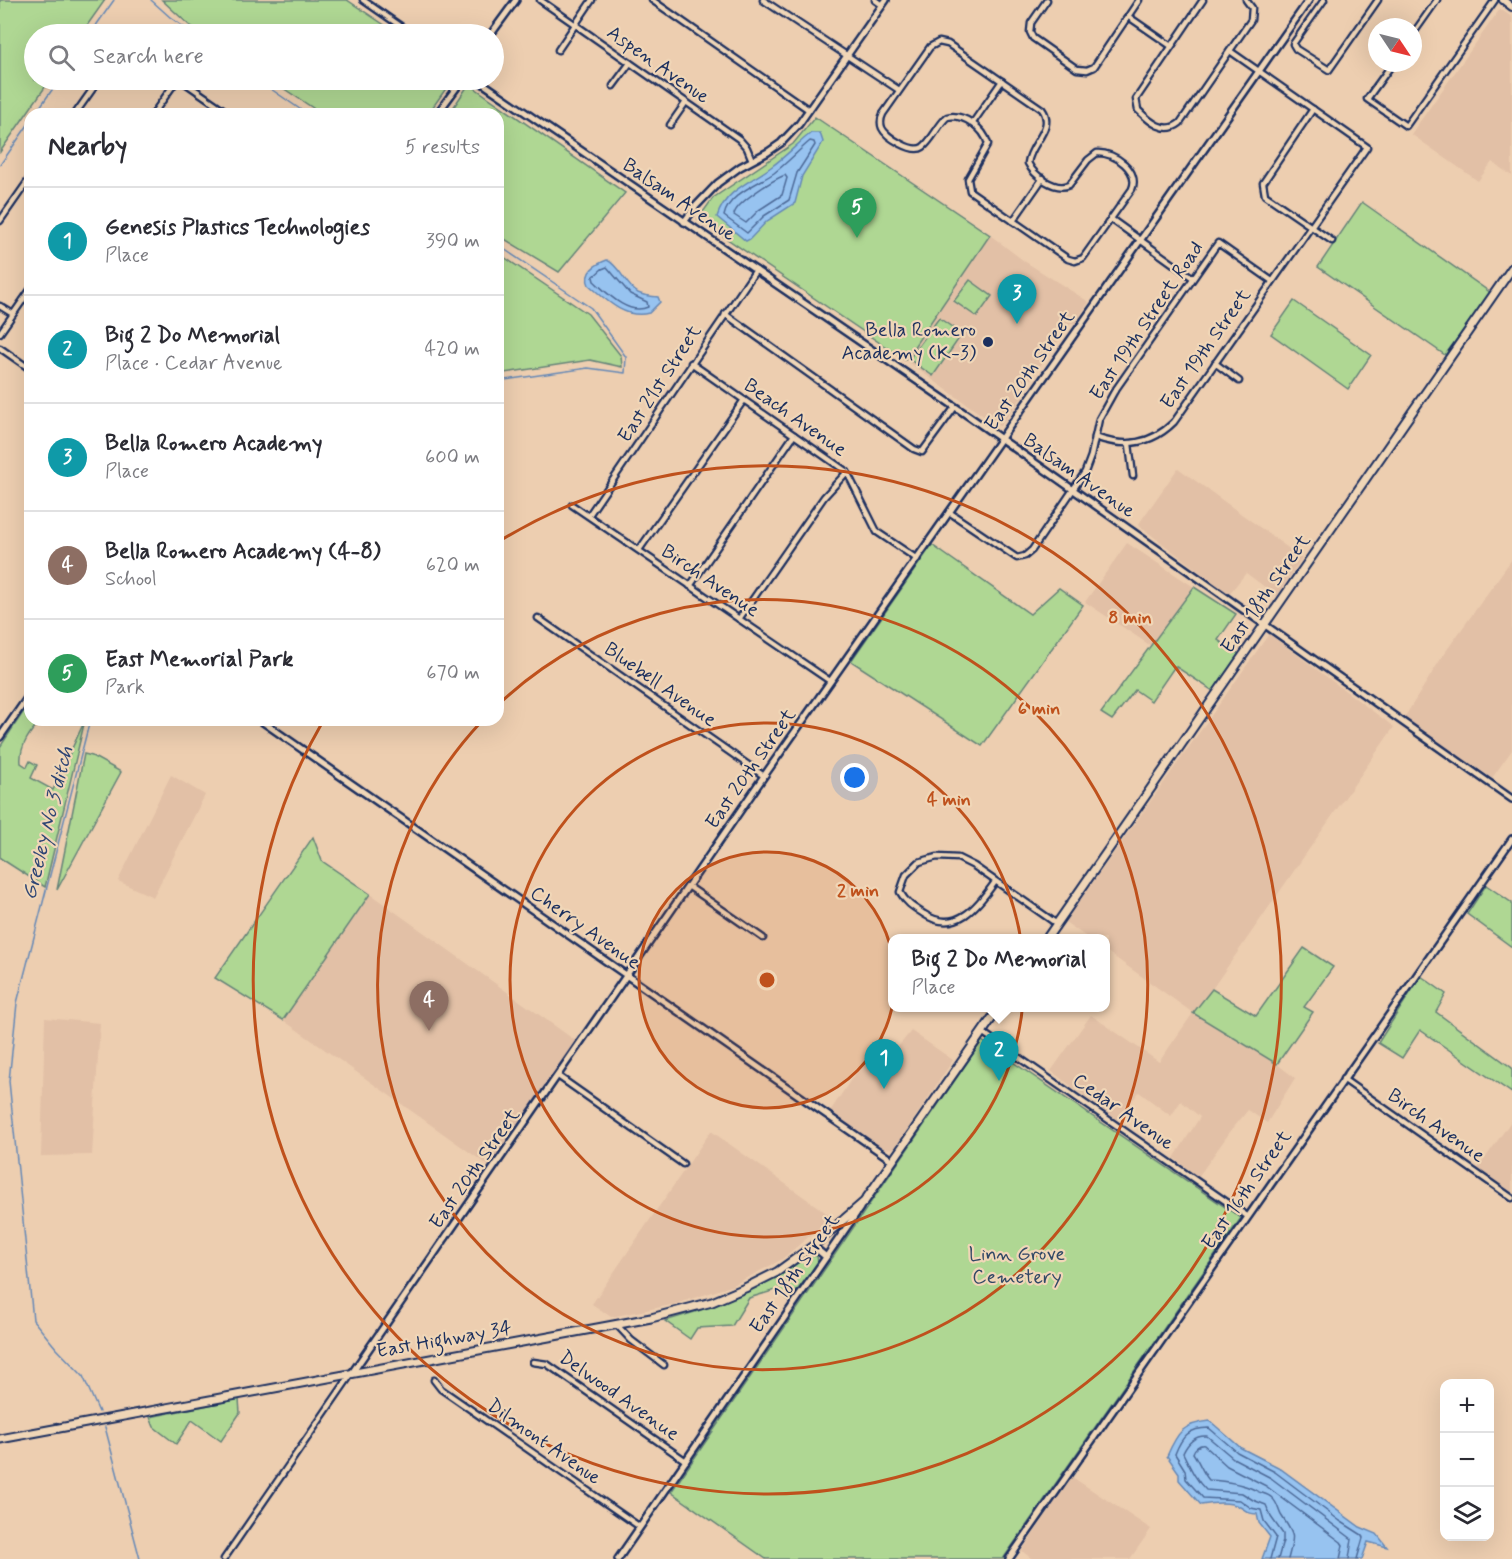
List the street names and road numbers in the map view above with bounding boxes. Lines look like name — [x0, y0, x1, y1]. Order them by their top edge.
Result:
street label: Aspen Avenue — [601, 19, 715, 111]
street label: Balsam Avenue — [617, 152, 741, 248]
street label: East 19th Street Road — [1085, 237, 1209, 405]
street label: East 19th Street — [1156, 284, 1256, 414]
street label: East 20th Street — [978, 305, 1082, 437]
street label: East 21st Street — [612, 320, 708, 448]
street label: Beach Avenue — [738, 373, 852, 464]
street label: Balsam Avenue — [1017, 427, 1141, 525]
street label: East 18th Street — [1215, 529, 1317, 659]
street label: Birch Avenue — [656, 538, 765, 624]
street label: Bluebell Avenue — [598, 636, 722, 734]
street label: East 20th Street — [699, 703, 803, 835]
street label: Cherry Avenue — [524, 880, 646, 976]
street label: Cedar Avenue — [1067, 1067, 1179, 1157]
street label: Birch Avenue — [1382, 1082, 1490, 1170]
street label: East 20th Street — [423, 1103, 527, 1235]
street label: East 16th Street — [1196, 1125, 1298, 1255]
street label: East 18th Street — [744, 1209, 846, 1339]
street label: East Highway 34 — [374, 1315, 514, 1367]
street label: Delwood Avenue — [553, 1344, 685, 1448]
street label: Dilmont Avenue — [482, 1393, 606, 1491]

